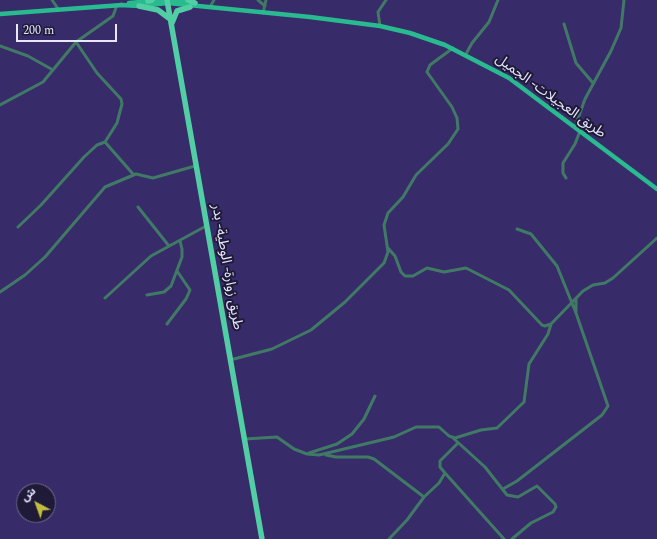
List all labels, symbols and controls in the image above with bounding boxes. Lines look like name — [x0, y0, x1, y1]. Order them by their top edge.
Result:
scale bar — [18, 16, 119, 42]
text: 200 m — [23, 21, 54, 40]
street label: طريق العجيلات- الجميل — [491, 51, 609, 143]
street label: طريق زوارة- الوطية- بدر — [207, 203, 245, 331]
north arrow — [16, 483, 56, 523]
text: ش — [17, 483, 40, 506]

